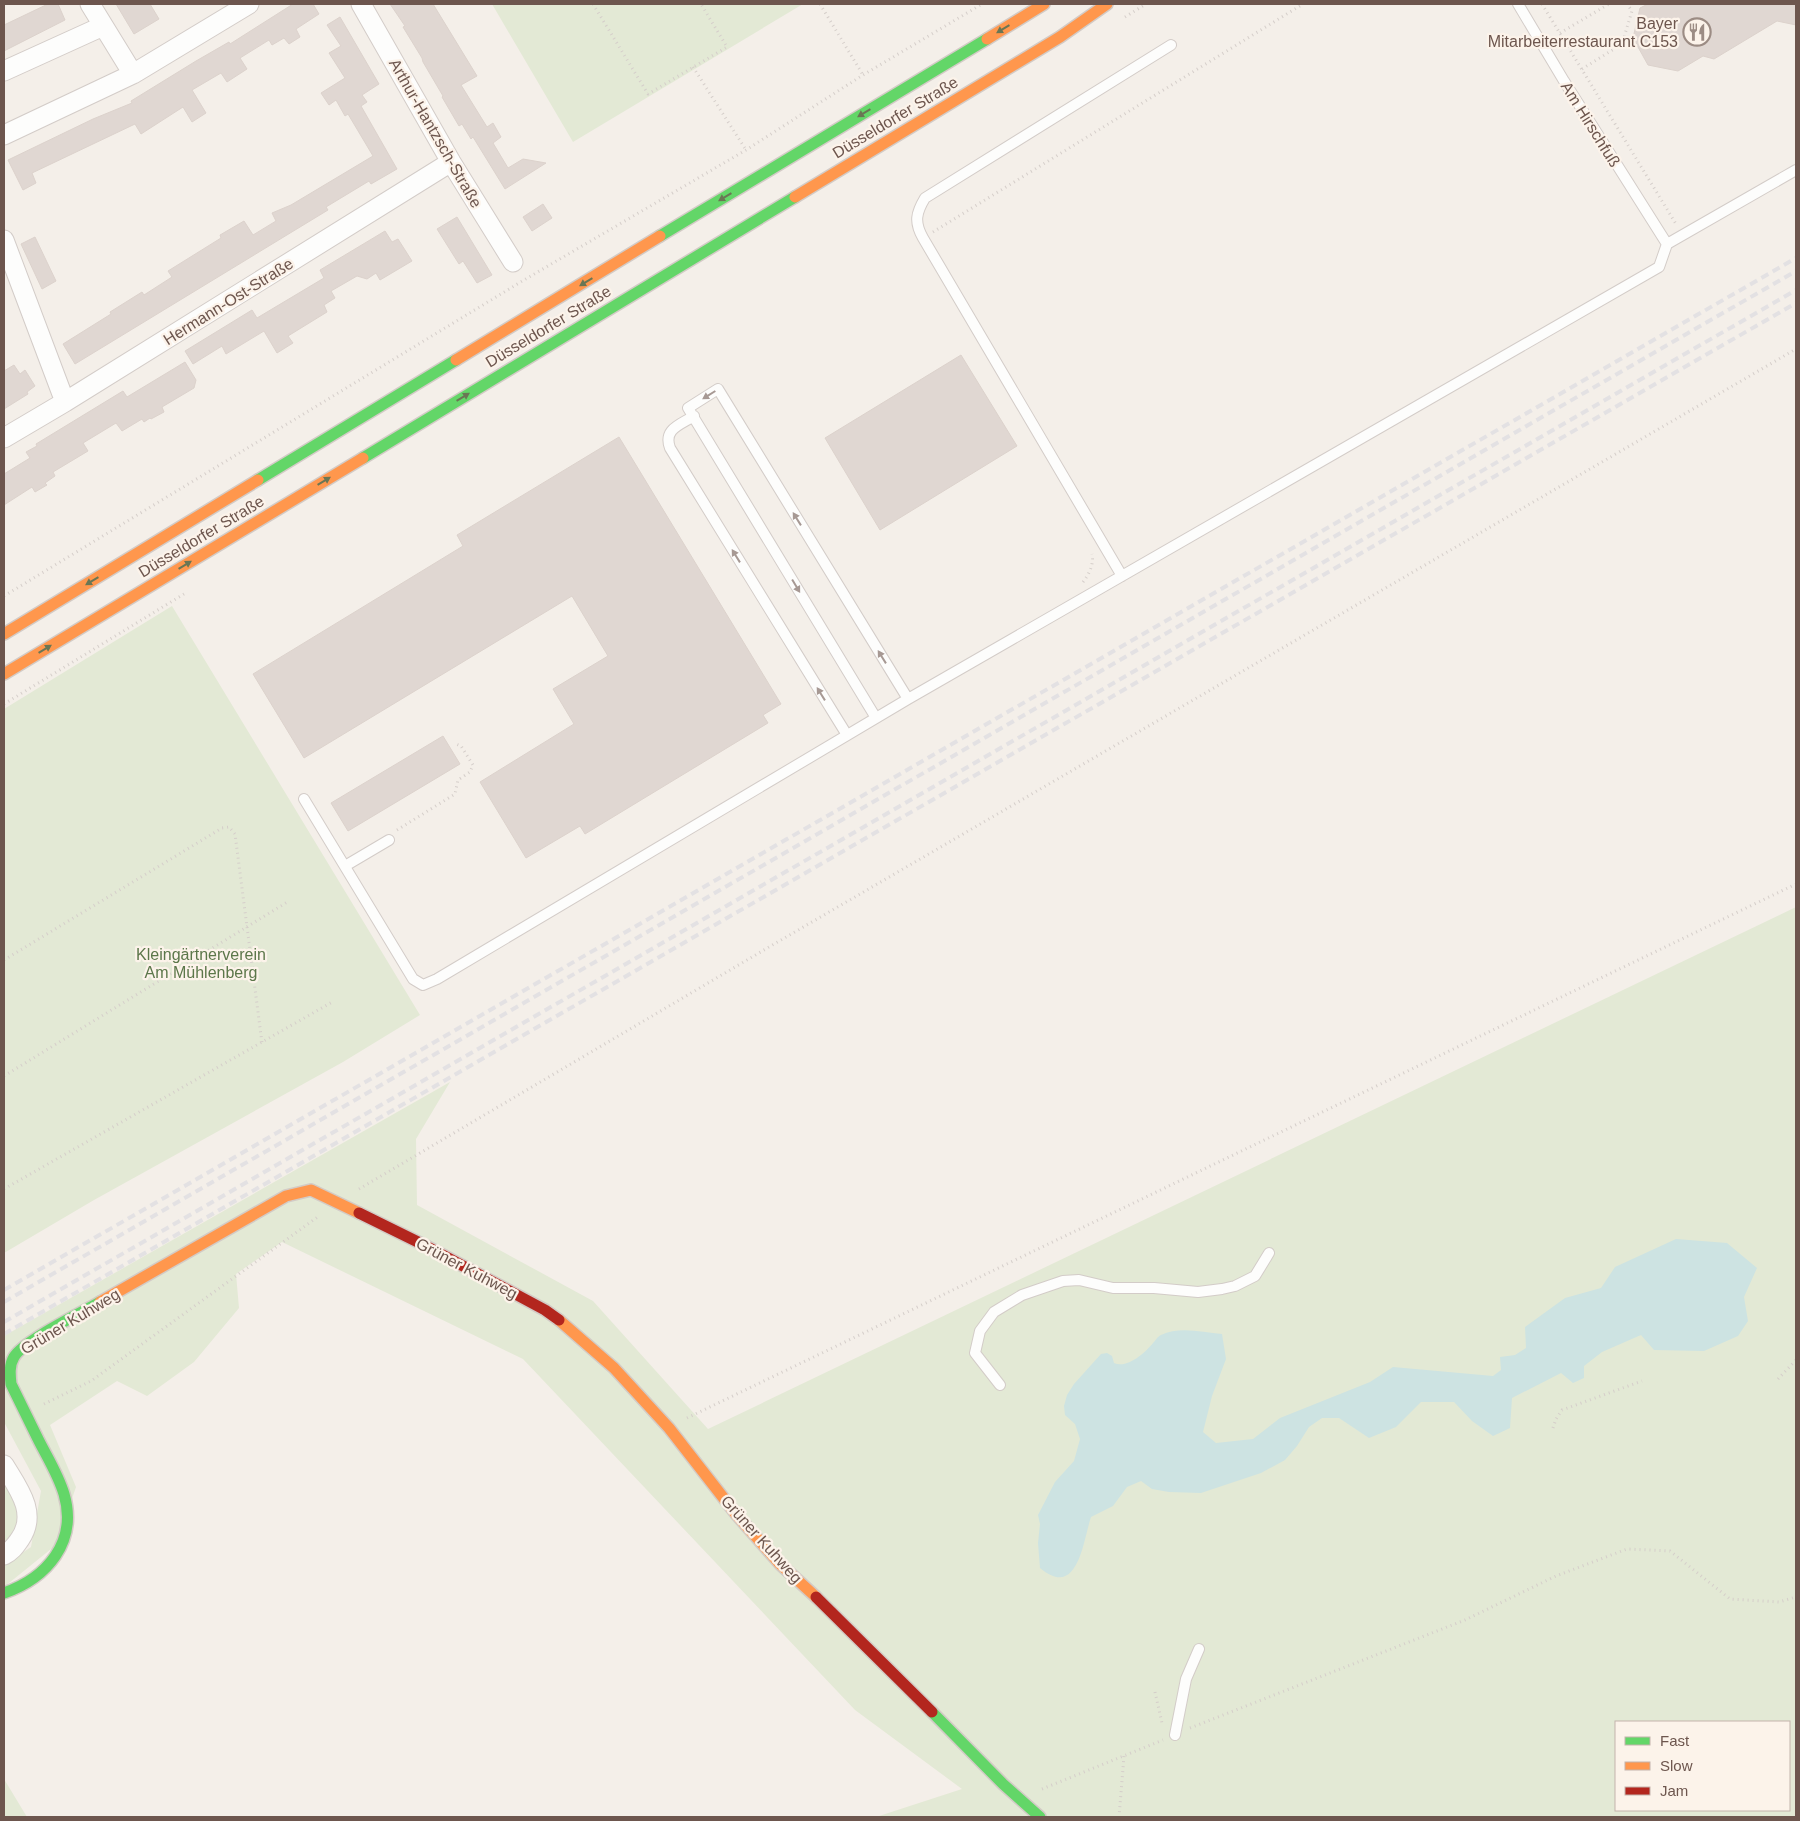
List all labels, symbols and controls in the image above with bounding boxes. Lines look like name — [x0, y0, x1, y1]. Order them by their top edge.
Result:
place label: Bayer Mitarbeiterrestaurant C153 — [1488, 15, 1679, 50]
restaurant icon: Bayer Mitarbeiterrestaurant C153 — [1682, 17, 1712, 47]
one-way arrow — [996, 24, 1009, 34]
street label: Arthur-Hantzsch-Straße — [386, 56, 485, 211]
street label: Düsseldorfer Straße — [830, 73, 961, 162]
street label: Am Hirschfuß — [1558, 79, 1624, 170]
one-way arrow — [857, 109, 870, 118]
one-way arrow — [718, 193, 731, 202]
street label: Hermann-Ost-Straße — [160, 255, 296, 348]
one-way arrow — [579, 277, 592, 286]
street label: Düsseldorfer Straße — [483, 282, 614, 371]
one-way arrow — [702, 390, 716, 399]
one-way arrow — [456, 392, 469, 401]
one-way arrow — [317, 476, 330, 485]
street label: Düsseldorfer Straße — [136, 492, 267, 581]
one-way arrow — [793, 512, 802, 525]
one-way arrow — [731, 549, 741, 562]
one-way arrow — [178, 560, 191, 569]
one-way arrow — [85, 576, 98, 585]
one-way arrow — [792, 579, 801, 592]
one-way arrow — [39, 644, 52, 653]
one-way arrow — [878, 651, 887, 664]
one-way arrow — [817, 687, 826, 701]
park label: Kleingärtnerverein Am Mühlenberg — [136, 946, 266, 981]
street label: Grüner Kuhweg — [413, 1235, 520, 1302]
street label: Grüner Kuhweg — [18, 1285, 123, 1358]
street label: Grüner Kuhweg — [718, 1492, 805, 1587]
legend — [1615, 1721, 1790, 1811]
text: Fast — [1660, 1732, 1690, 1749]
text: Slow — [1660, 1757, 1693, 1774]
text: Jam — [1660, 1782, 1688, 1799]

